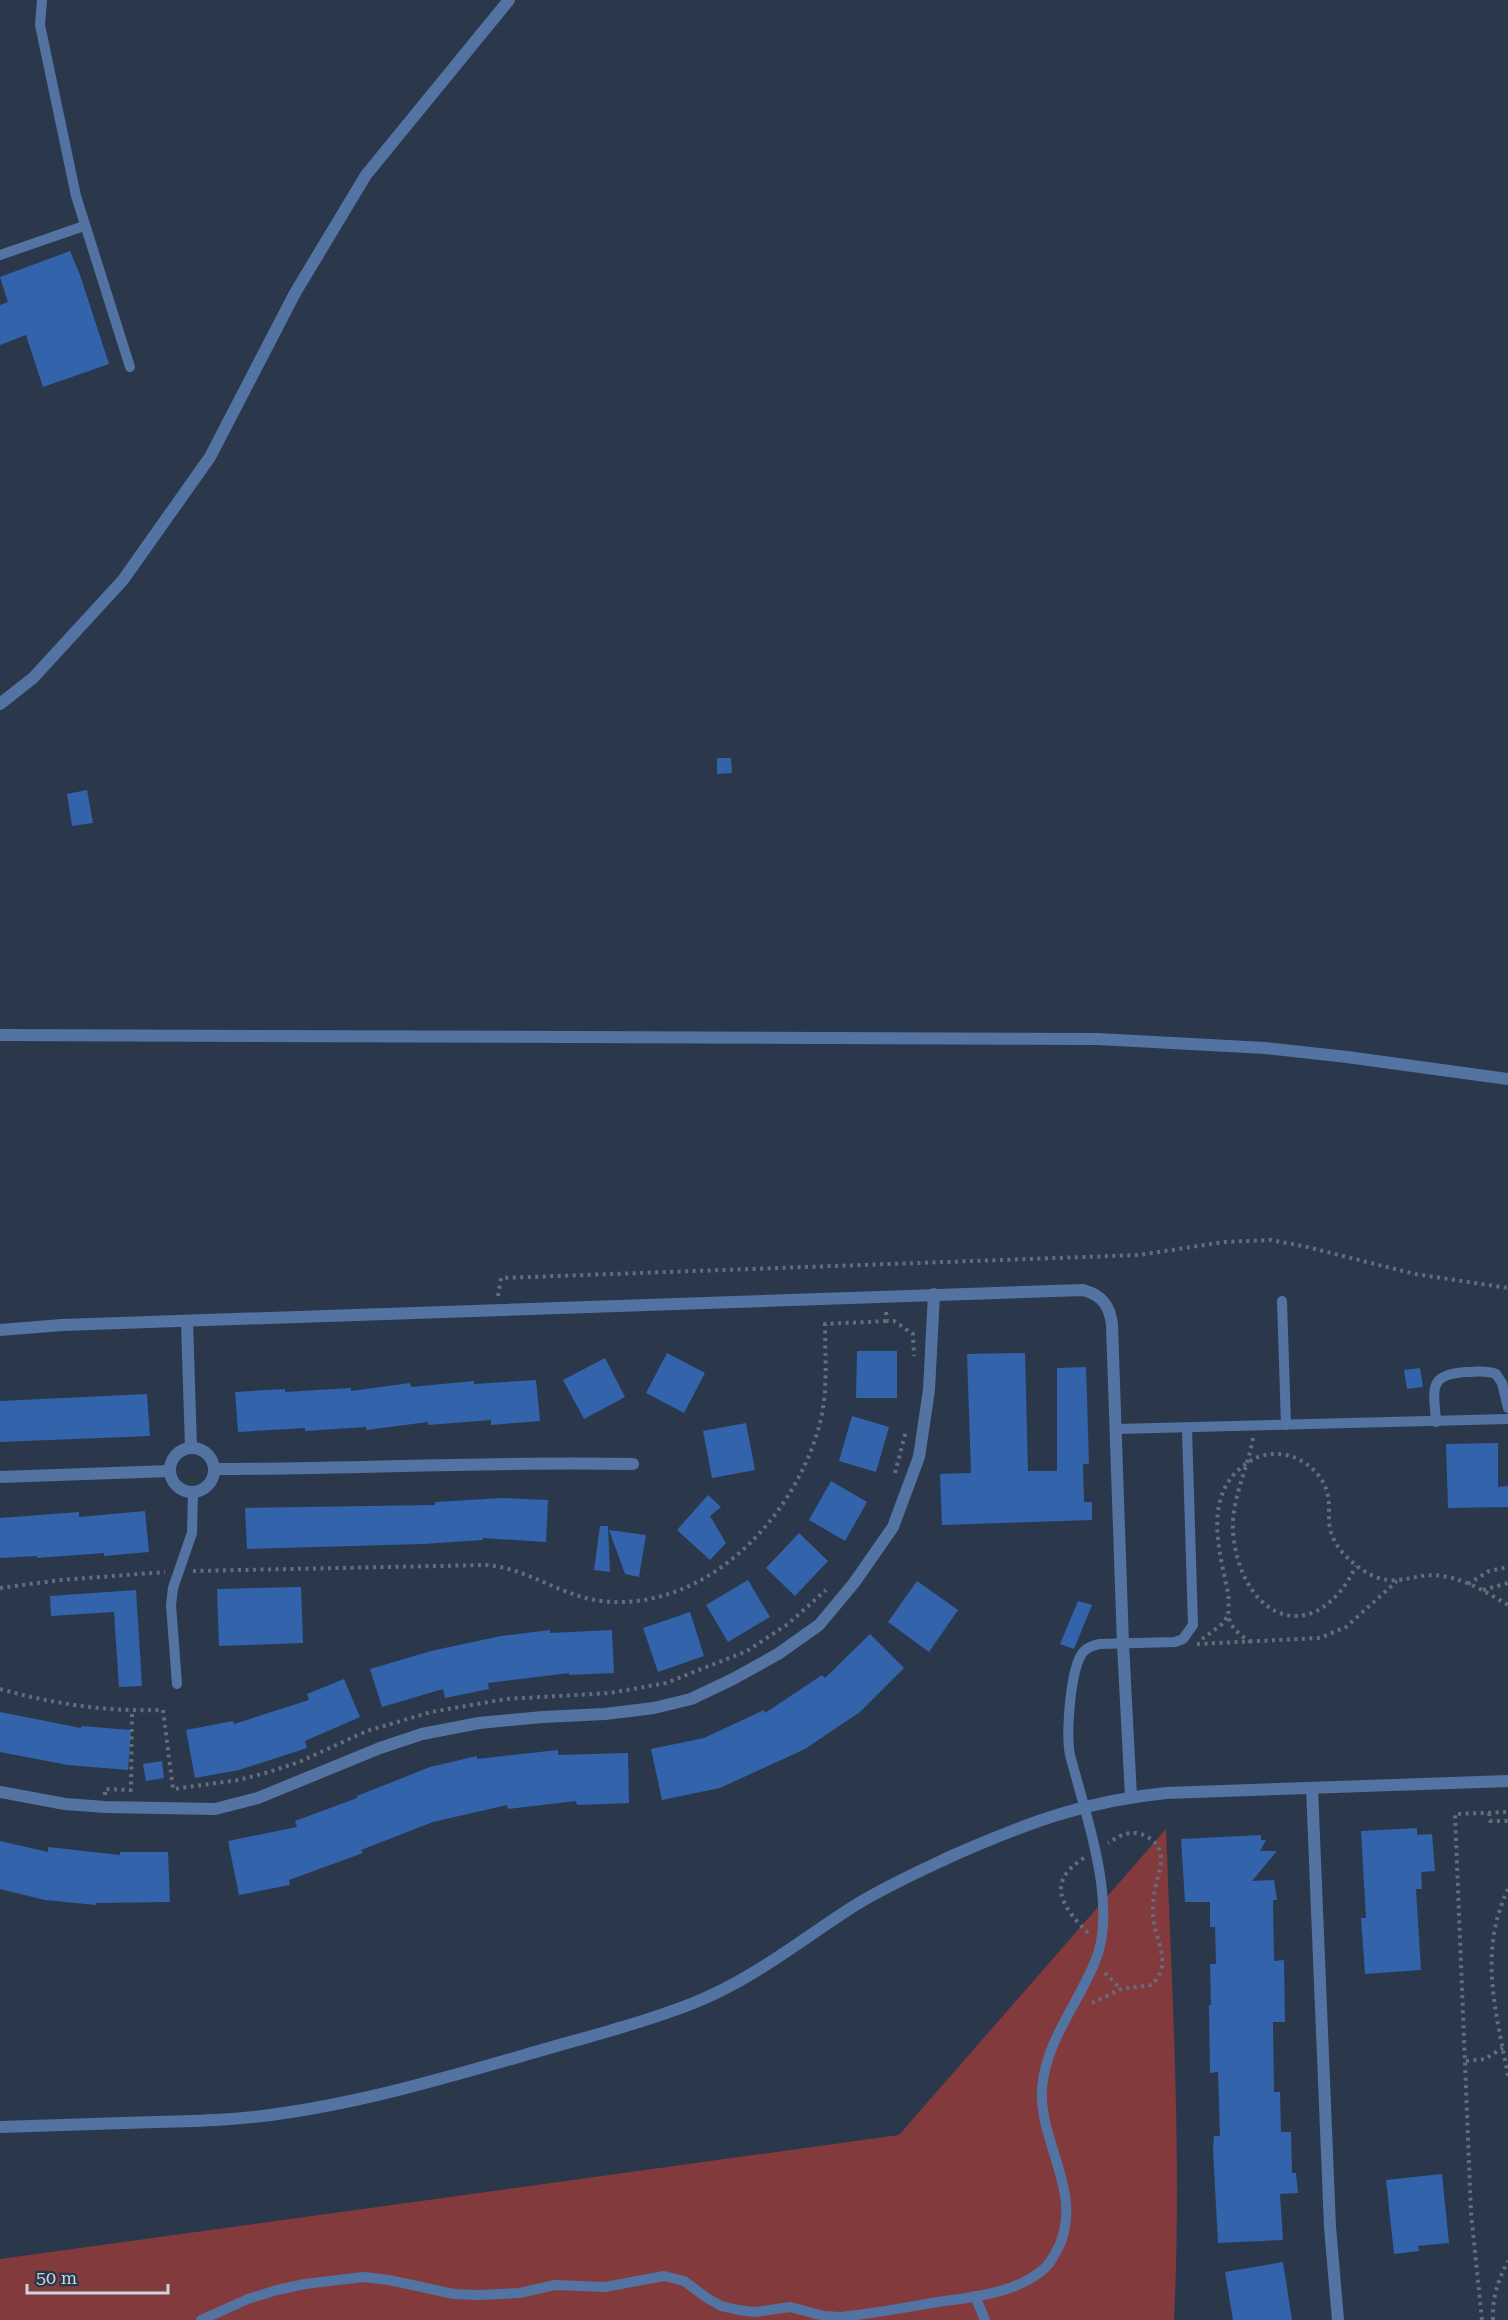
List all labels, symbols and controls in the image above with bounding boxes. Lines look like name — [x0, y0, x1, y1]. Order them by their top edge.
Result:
scale bar — [27, 2257, 168, 2295]
text: 50 m — [36, 2267, 77, 2288]

